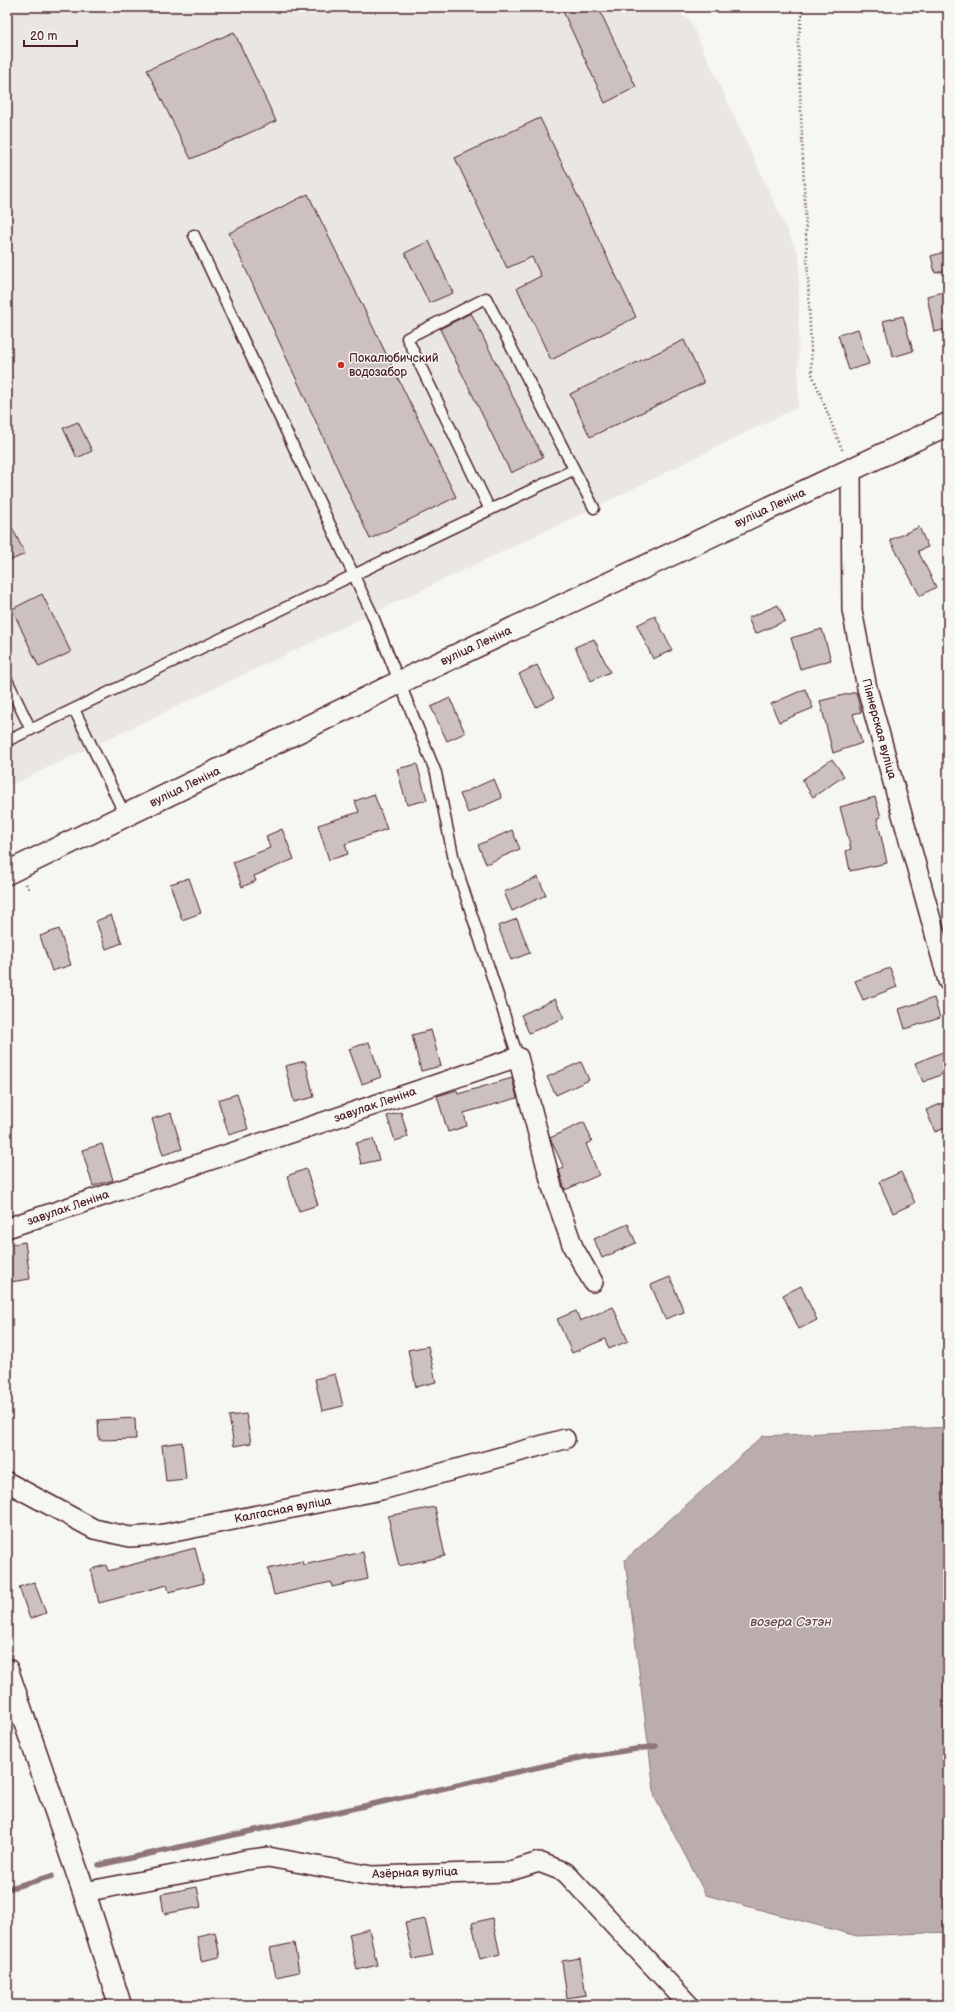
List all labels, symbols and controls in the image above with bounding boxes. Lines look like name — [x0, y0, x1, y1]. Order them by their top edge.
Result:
scale bar — [24, 22, 77, 48]
text: 20 m — [30, 29, 57, 44]
place label: Покалюбичский водозабор — [349, 351, 439, 380]
marker: Покалюбичский водозабор — [336, 360, 346, 370]
street label: вуліца Леніна — [732, 485, 808, 531]
street label: вуліца Леніна — [438, 623, 514, 669]
street label: Піянерская вуліца — [858, 677, 900, 781]
street label: вуліца Леніна — [147, 763, 223, 811]
street label: завулак Леніна — [332, 1084, 418, 1126]
street label: завулак Леніна — [25, 1187, 111, 1229]
street label: Калгасная вуліца — [233, 1493, 333, 1527]
water label: возера Сэтэн — [750, 1614, 832, 1630]
street label: Азёрная вуліца — [371, 1864, 458, 1882]

